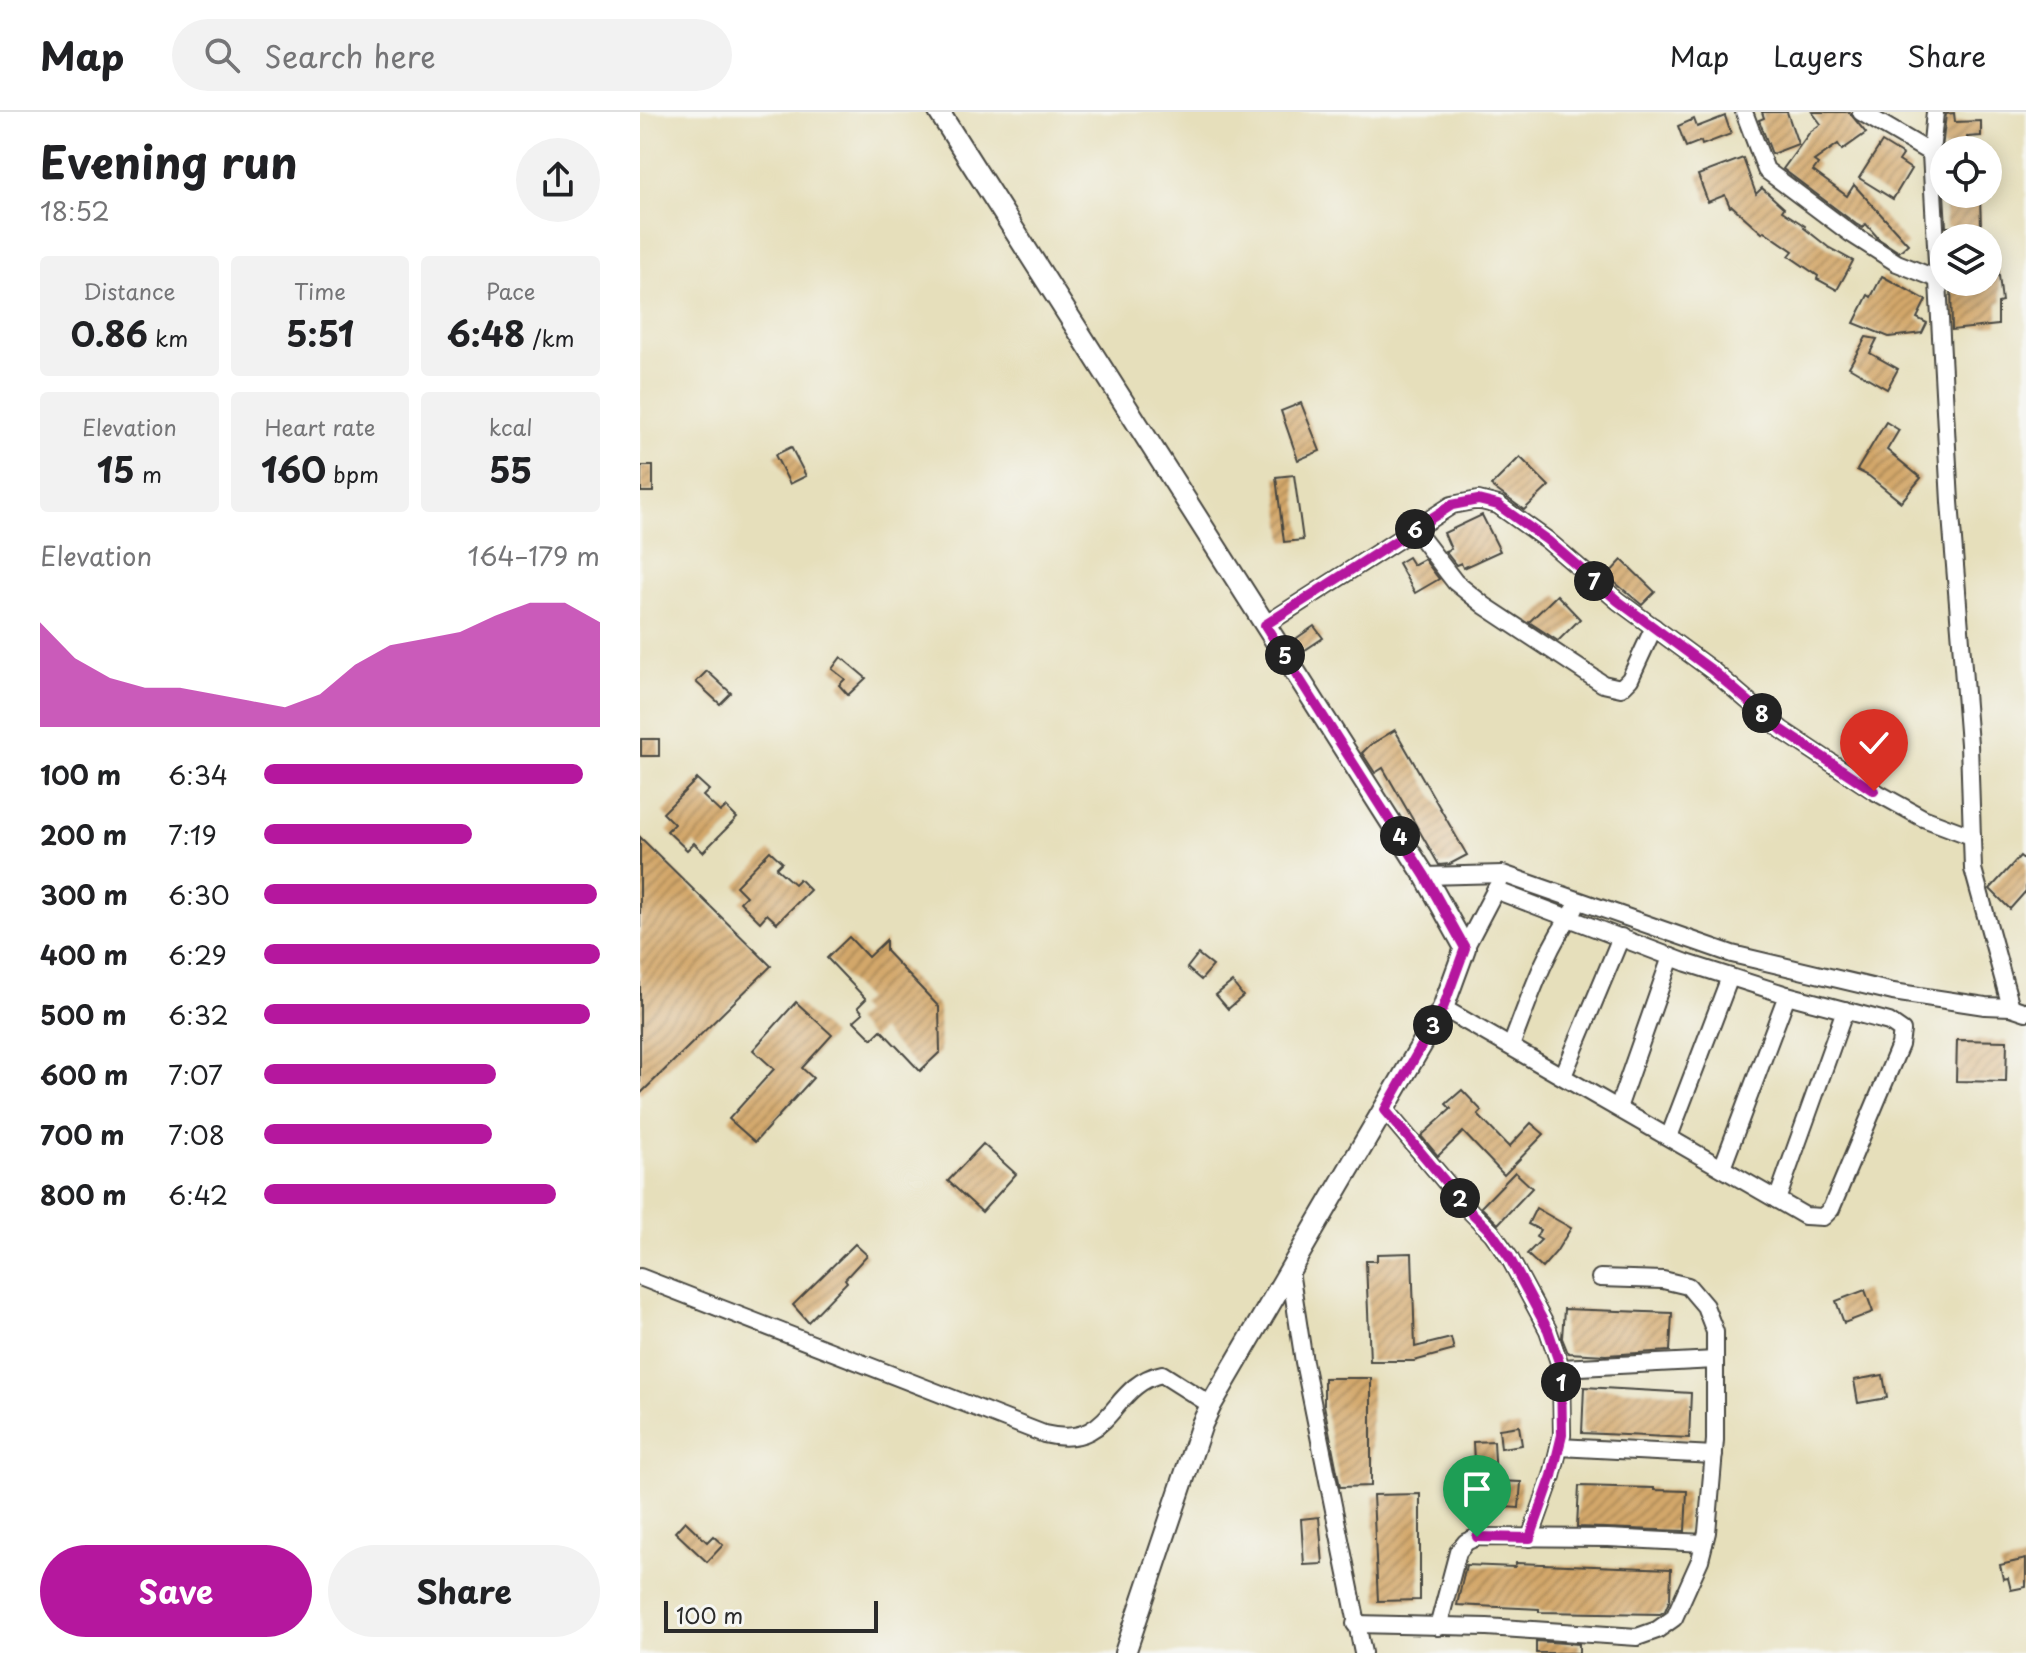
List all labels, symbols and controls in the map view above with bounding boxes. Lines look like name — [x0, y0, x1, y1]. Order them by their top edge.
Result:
search box — [172, 19, 732, 91]
text: Map — [40, 27, 124, 84]
icon: search — [200, 33, 244, 77]
text: Search here — [264, 33, 436, 78]
text: Map — [1669, 34, 1729, 77]
text: Layers — [1773, 34, 1863, 77]
text: Share — [1907, 34, 1986, 77]
text: Evening run — [40, 128, 298, 194]
map controls — [1930, 136, 2002, 296]
button: locate — [1930, 136, 2002, 208]
button: share — [516, 138, 600, 222]
text: 18:52 — [40, 191, 110, 230]
button: layers — [1930, 224, 2002, 296]
text: Distance — [83, 274, 175, 307]
text: Time — [294, 274, 346, 307]
text: Pace — [486, 274, 535, 307]
text: 0.86 — [70, 307, 148, 359]
text: 5:51 — [286, 307, 354, 359]
text: 6:48 — [447, 307, 525, 359]
text: km — [148, 321, 188, 354]
text: /km — [525, 321, 575, 354]
text: Elevation — [82, 410, 177, 443]
text: Heart rate — [264, 410, 376, 443]
text: kcal — [489, 410, 533, 443]
text: 15 — [97, 443, 135, 495]
text: 160 — [261, 443, 326, 495]
text: 55 — [489, 443, 532, 495]
text: m — [135, 457, 162, 490]
text: bpm — [326, 457, 379, 490]
pin: 6 — [1395, 509, 1435, 549]
text: 6 — [1407, 512, 1423, 545]
text: Elevation — [40, 536, 152, 575]
text: 164–179 m — [468, 536, 600, 575]
pin: 7 — [1574, 561, 1614, 601]
text: 7 — [1588, 564, 1600, 597]
pin: 5 — [1265, 635, 1305, 675]
text: 5 — [1278, 638, 1292, 671]
pin: 8 — [1742, 693, 1782, 733]
text: 8 — [1755, 696, 1769, 729]
pin — [1840, 709, 1908, 791]
icon: check — [1852, 721, 1896, 765]
text: 100 m — [40, 755, 121, 794]
text: 6:34 — [168, 755, 228, 794]
text: 200 m — [40, 815, 127, 854]
text: 7:19 — [168, 815, 217, 854]
pin: 4 — [1380, 816, 1420, 856]
text: 4 — [1393, 819, 1407, 852]
text: 300 m — [40, 875, 128, 914]
text: 6:30 — [168, 875, 230, 914]
text: 400 m — [40, 935, 128, 974]
text: 6:29 — [168, 935, 227, 974]
text: 500 m — [40, 995, 126, 1034]
text: 6:32 — [168, 995, 229, 1034]
pin: 3 — [1413, 1005, 1453, 1045]
text: 3 — [1426, 1008, 1440, 1041]
text: 600 m — [40, 1055, 128, 1094]
text: 7:07 — [168, 1055, 223, 1094]
text: 700 m — [40, 1115, 125, 1154]
text: 7:08 — [168, 1115, 225, 1154]
text: 800 m — [40, 1175, 127, 1214]
text: 6:42 — [168, 1175, 228, 1214]
pin: 2 — [1440, 1178, 1480, 1218]
text: 2 — [1452, 1181, 1468, 1214]
pin: 1 — [1541, 1362, 1581, 1402]
text: 1 — [1556, 1365, 1566, 1398]
pin — [1443, 1455, 1511, 1537]
icon: arrive — [1455, 1467, 1499, 1511]
button: Save — [40, 1545, 312, 1637]
button: Share — [328, 1545, 600, 1637]
scale bar — [664, 1597, 878, 1633]
text: 100 m — [676, 1598, 743, 1631]

